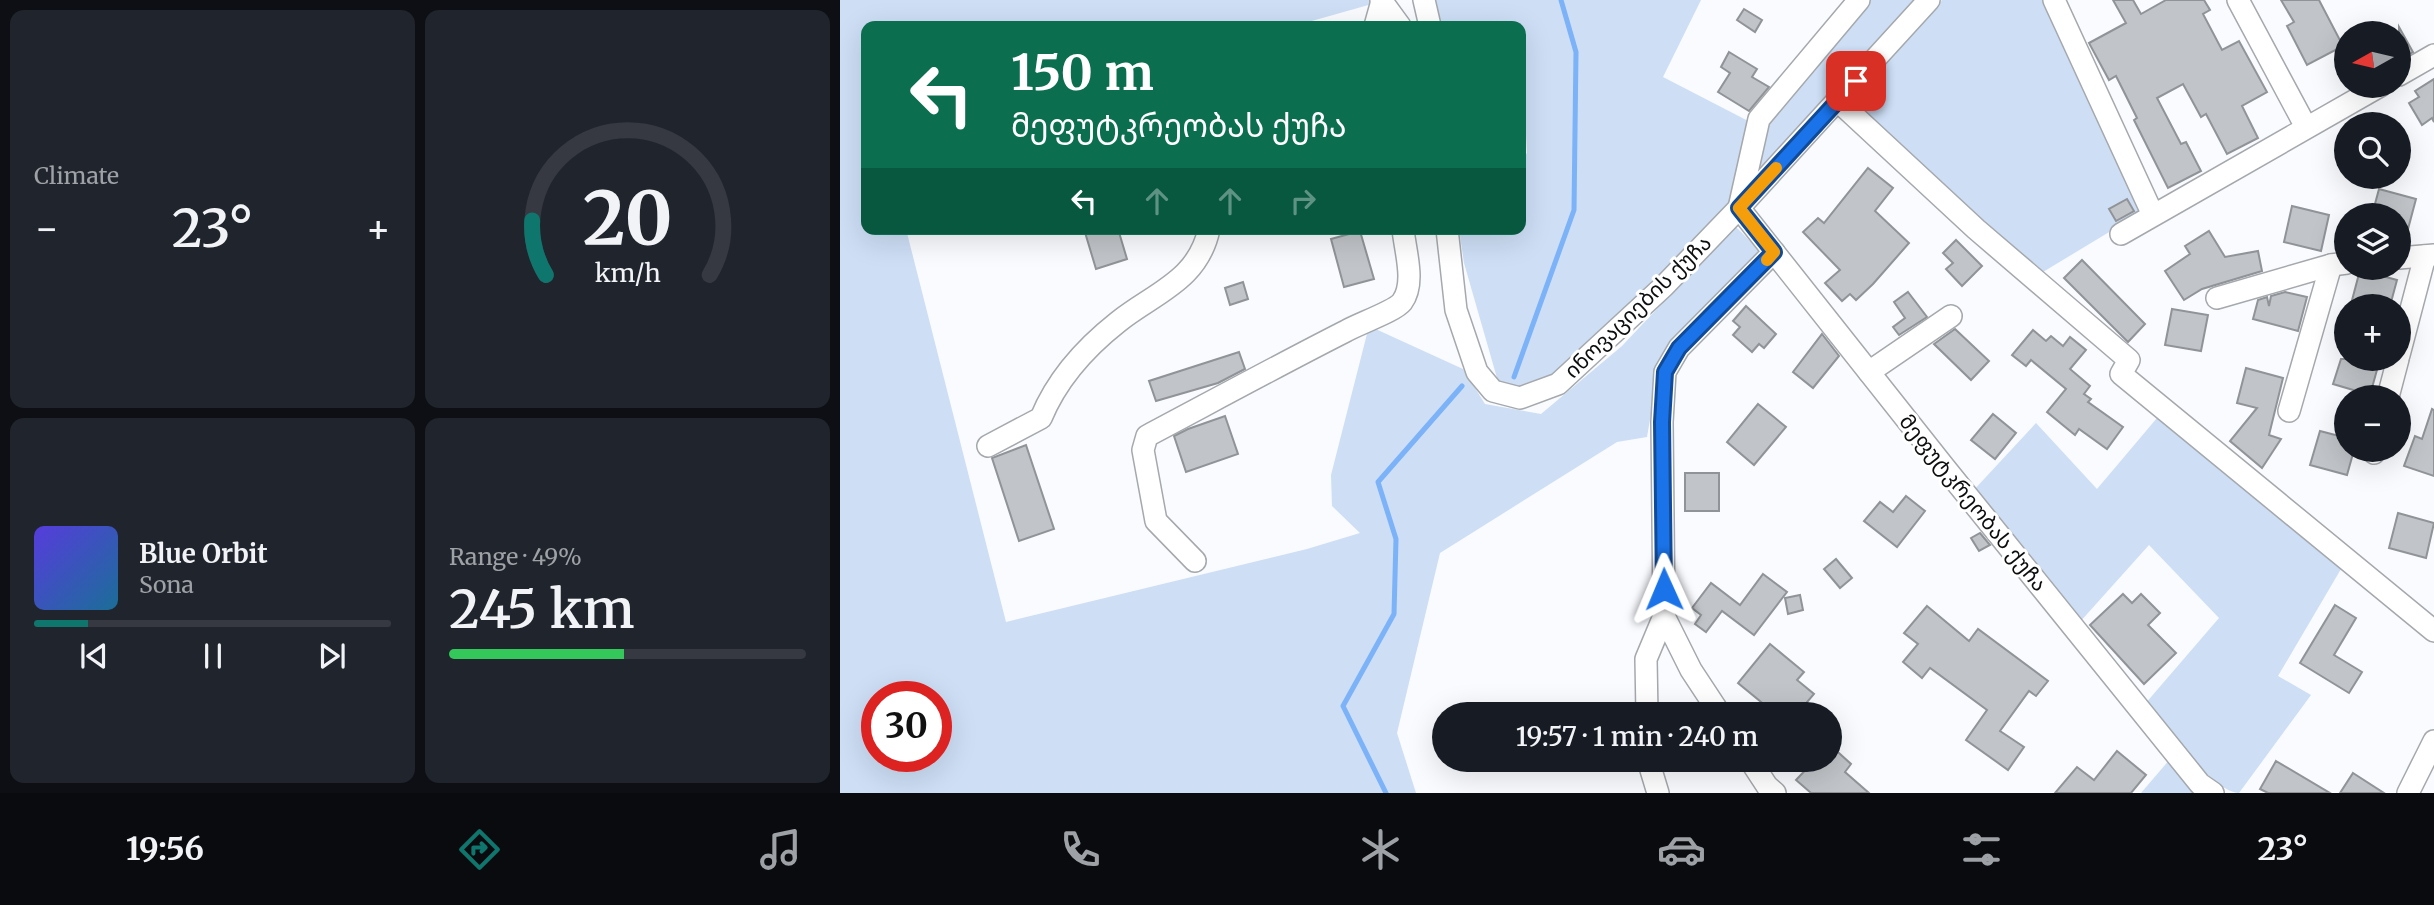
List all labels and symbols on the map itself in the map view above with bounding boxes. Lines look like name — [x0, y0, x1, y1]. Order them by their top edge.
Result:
north arrow — [2334, 21, 2412, 98]
pin — [1826, 51, 1886, 111]
street label: ინოვაციების ქუჩა — [1558, 229, 1717, 384]
street label: მეფუტკრეობას ქუჩა — [1894, 409, 2053, 597]
position arrow — [1627, 552, 1701, 626]
speed limit sign: 30 — [861, 681, 952, 772]

